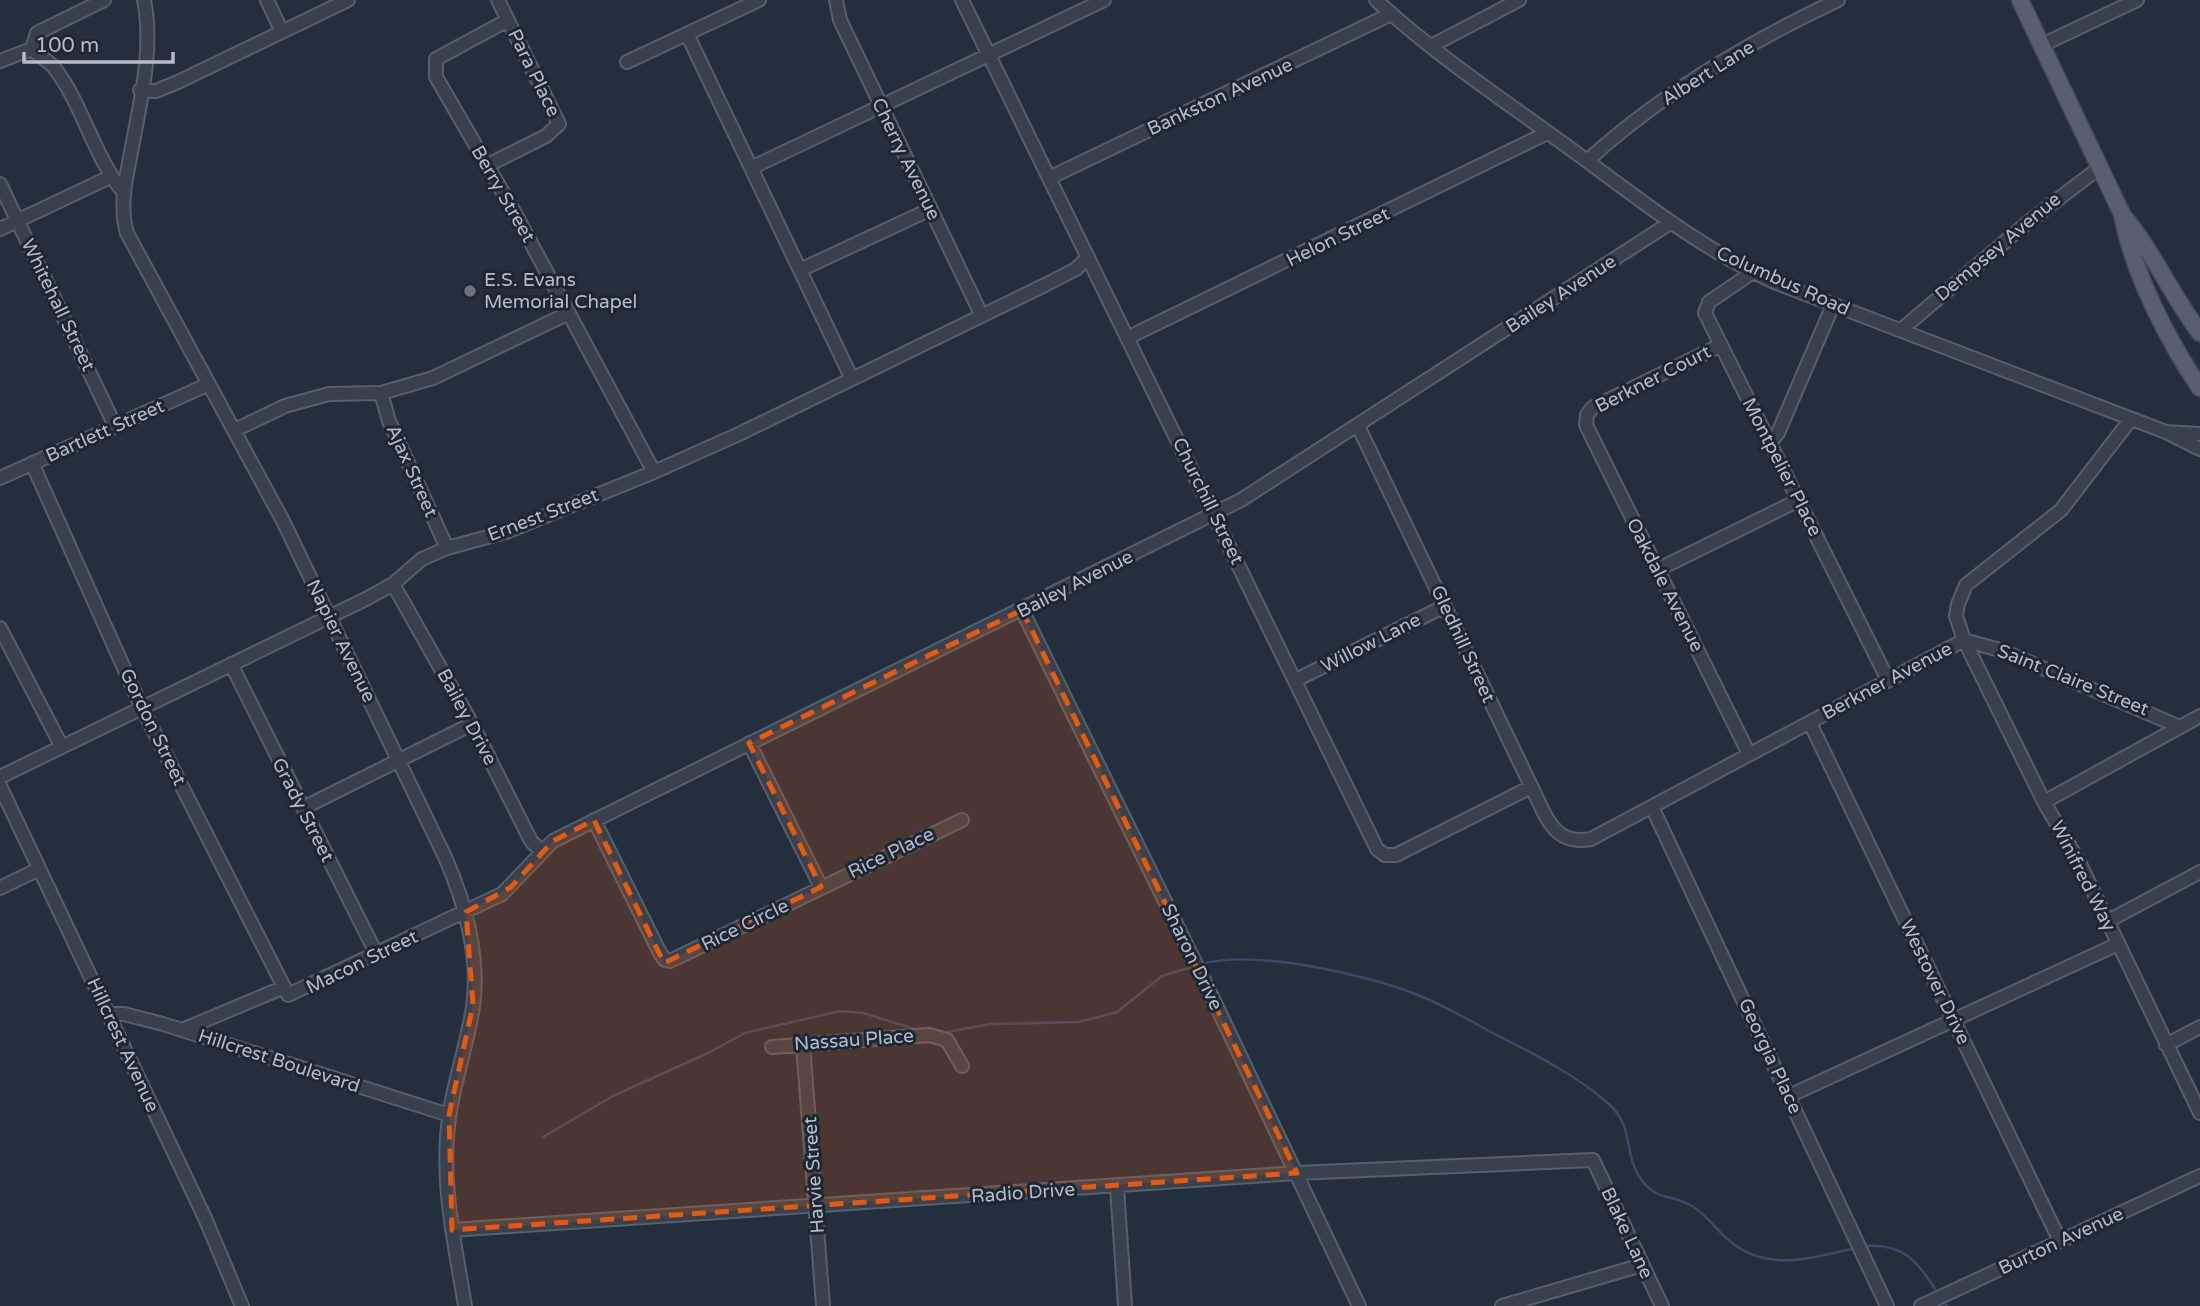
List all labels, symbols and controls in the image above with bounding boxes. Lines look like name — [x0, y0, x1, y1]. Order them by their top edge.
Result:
scale bar — [24, 21, 173, 65]
street label: Para Place — [503, 26, 565, 120]
text: 100 m — [35, 33, 99, 58]
street label: Albert Lane — [1658, 36, 1758, 110]
street label: Bankston Avenue — [1144, 54, 1296, 140]
street label: Cherry Avenue — [867, 94, 945, 224]
street label: Berry Street — [467, 142, 539, 246]
street label: Dempsey Avenue — [1931, 188, 2065, 306]
street label: Helon Street — [1283, 203, 1393, 271]
street label: Whitehall Street — [16, 235, 100, 375]
street label: Columbus Road — [1713, 242, 1853, 320]
street label: Bailey Avenue — [1502, 250, 1620, 338]
place label: E.S. Evans Memorial Chapel — [484, 269, 637, 313]
marker: E.S. Evans Memorial Chapel — [462, 283, 478, 299]
street label: Berkner Court — [1592, 340, 1714, 418]
street label: Montpelier Place — [1738, 394, 1826, 540]
street label: Bartlett Street — [42, 395, 168, 467]
street label: Ajax Street — [382, 421, 442, 521]
street label: Churchill Street — [1168, 434, 1248, 568]
street label: Ernest Street — [484, 484, 602, 546]
street label: Oakdale Avenue — [1622, 514, 1708, 656]
street label: Bailey Avenue — [1013, 545, 1137, 623]
street label: Napier Avenue — [302, 576, 380, 706]
street label: Gledhill Street — [1426, 582, 1500, 706]
street label: Willow Lane — [1318, 609, 1424, 677]
street label: Berkner Avenue — [1818, 637, 1956, 725]
street label: Saint Claire Street — [1994, 640, 2152, 720]
street label: Gordon Street — [115, 665, 191, 789]
street label: Bailey Drive — [432, 665, 502, 769]
street label: Grady Street — [267, 754, 339, 866]
street label: Winifred Way — [2046, 817, 2120, 935]
street label: Rice Place — [844, 823, 938, 883]
street label: Rice Circle — [698, 894, 792, 956]
street label: Sharon Drive — [1157, 900, 1227, 1014]
street label: Westover Drive — [1895, 916, 1975, 1048]
street label: Macon Street — [303, 925, 421, 999]
street label: Hillcrest Avenue — [82, 974, 164, 1116]
street label: Georgia Place — [1734, 995, 1806, 1117]
street label: Hillcrest Boulevard — [195, 1024, 363, 1098]
street label: Nassau Place — [793, 1025, 915, 1055]
street label: Harvie Street — [799, 1116, 829, 1234]
street label: Radio Drive — [970, 1178, 1076, 1208]
street label: Blake Lane — [1596, 1184, 1658, 1282]
street label: Burton Avenue — [1995, 1202, 2127, 1280]

